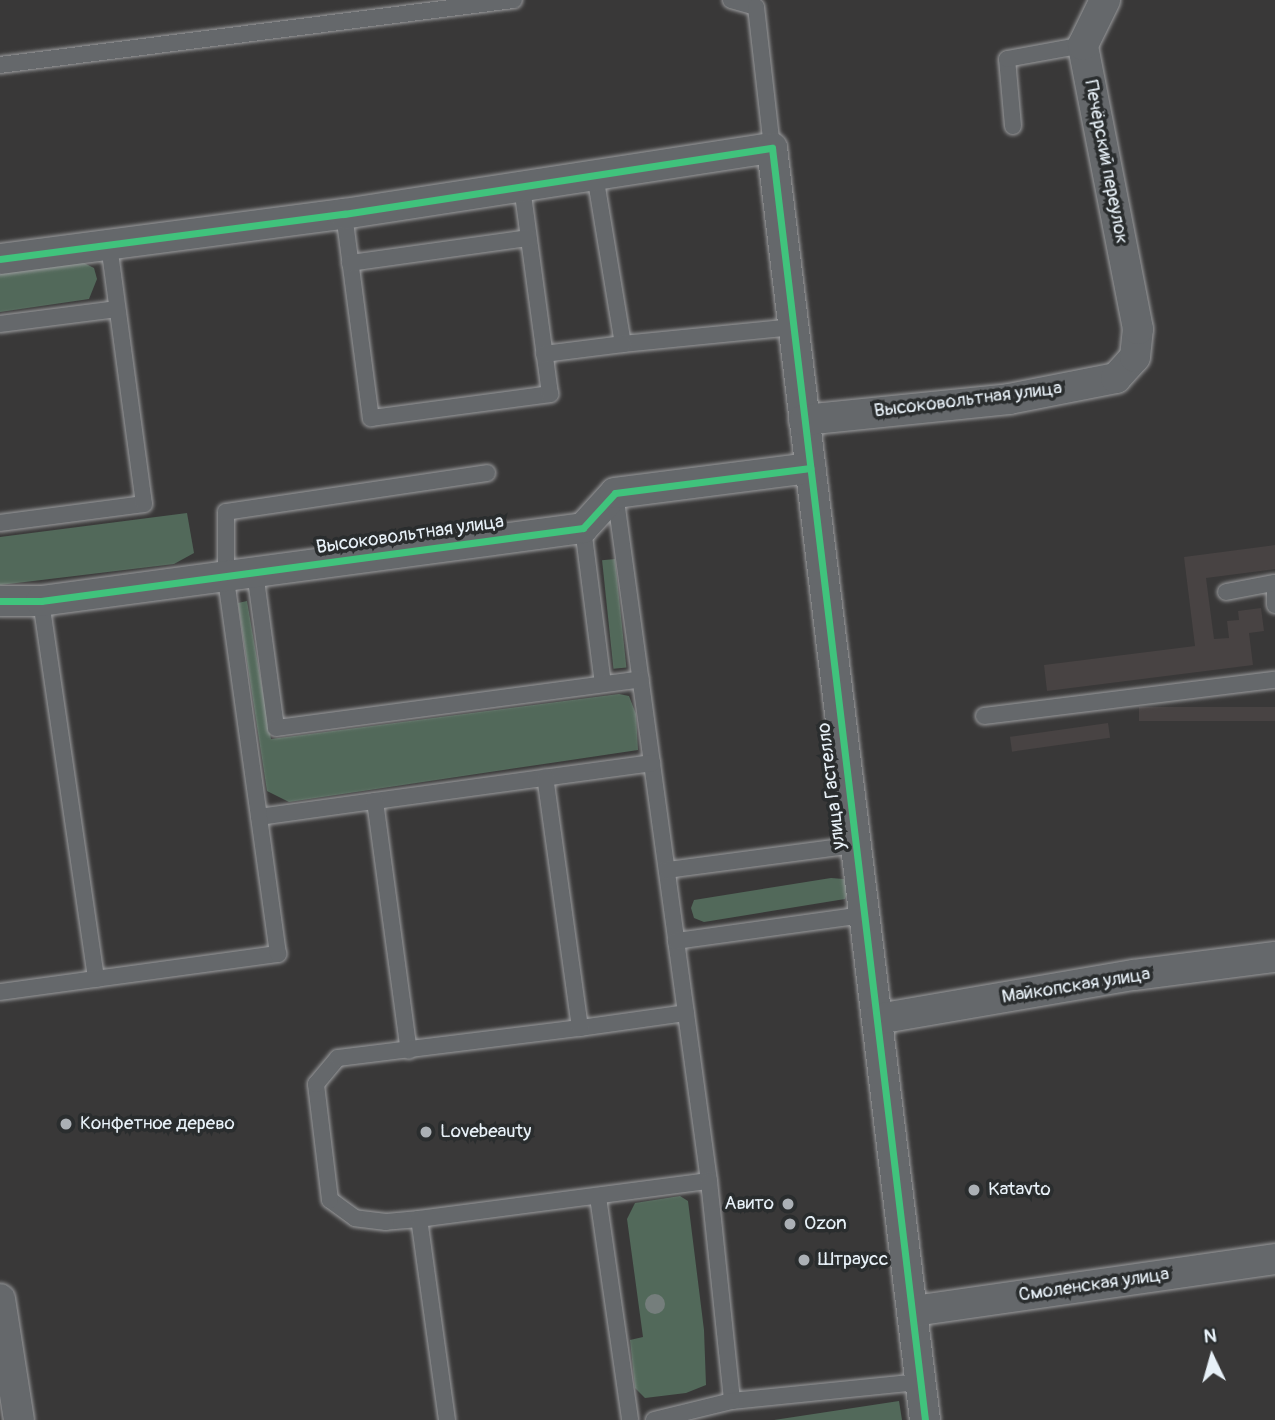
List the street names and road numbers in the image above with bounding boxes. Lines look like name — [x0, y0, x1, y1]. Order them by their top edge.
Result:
street label: Печёрский переулок — [1079, 78, 1133, 246]
street label: Высоковольтная улица — [873, 377, 1063, 423]
street label: Высоковольтная улица — [315, 511, 505, 559]
street label: улица Гастелло — [813, 721, 851, 851]
street label: Майкопская улица — [1000, 963, 1152, 1009]
street label: Смоленская улица — [1017, 1263, 1171, 1307]

